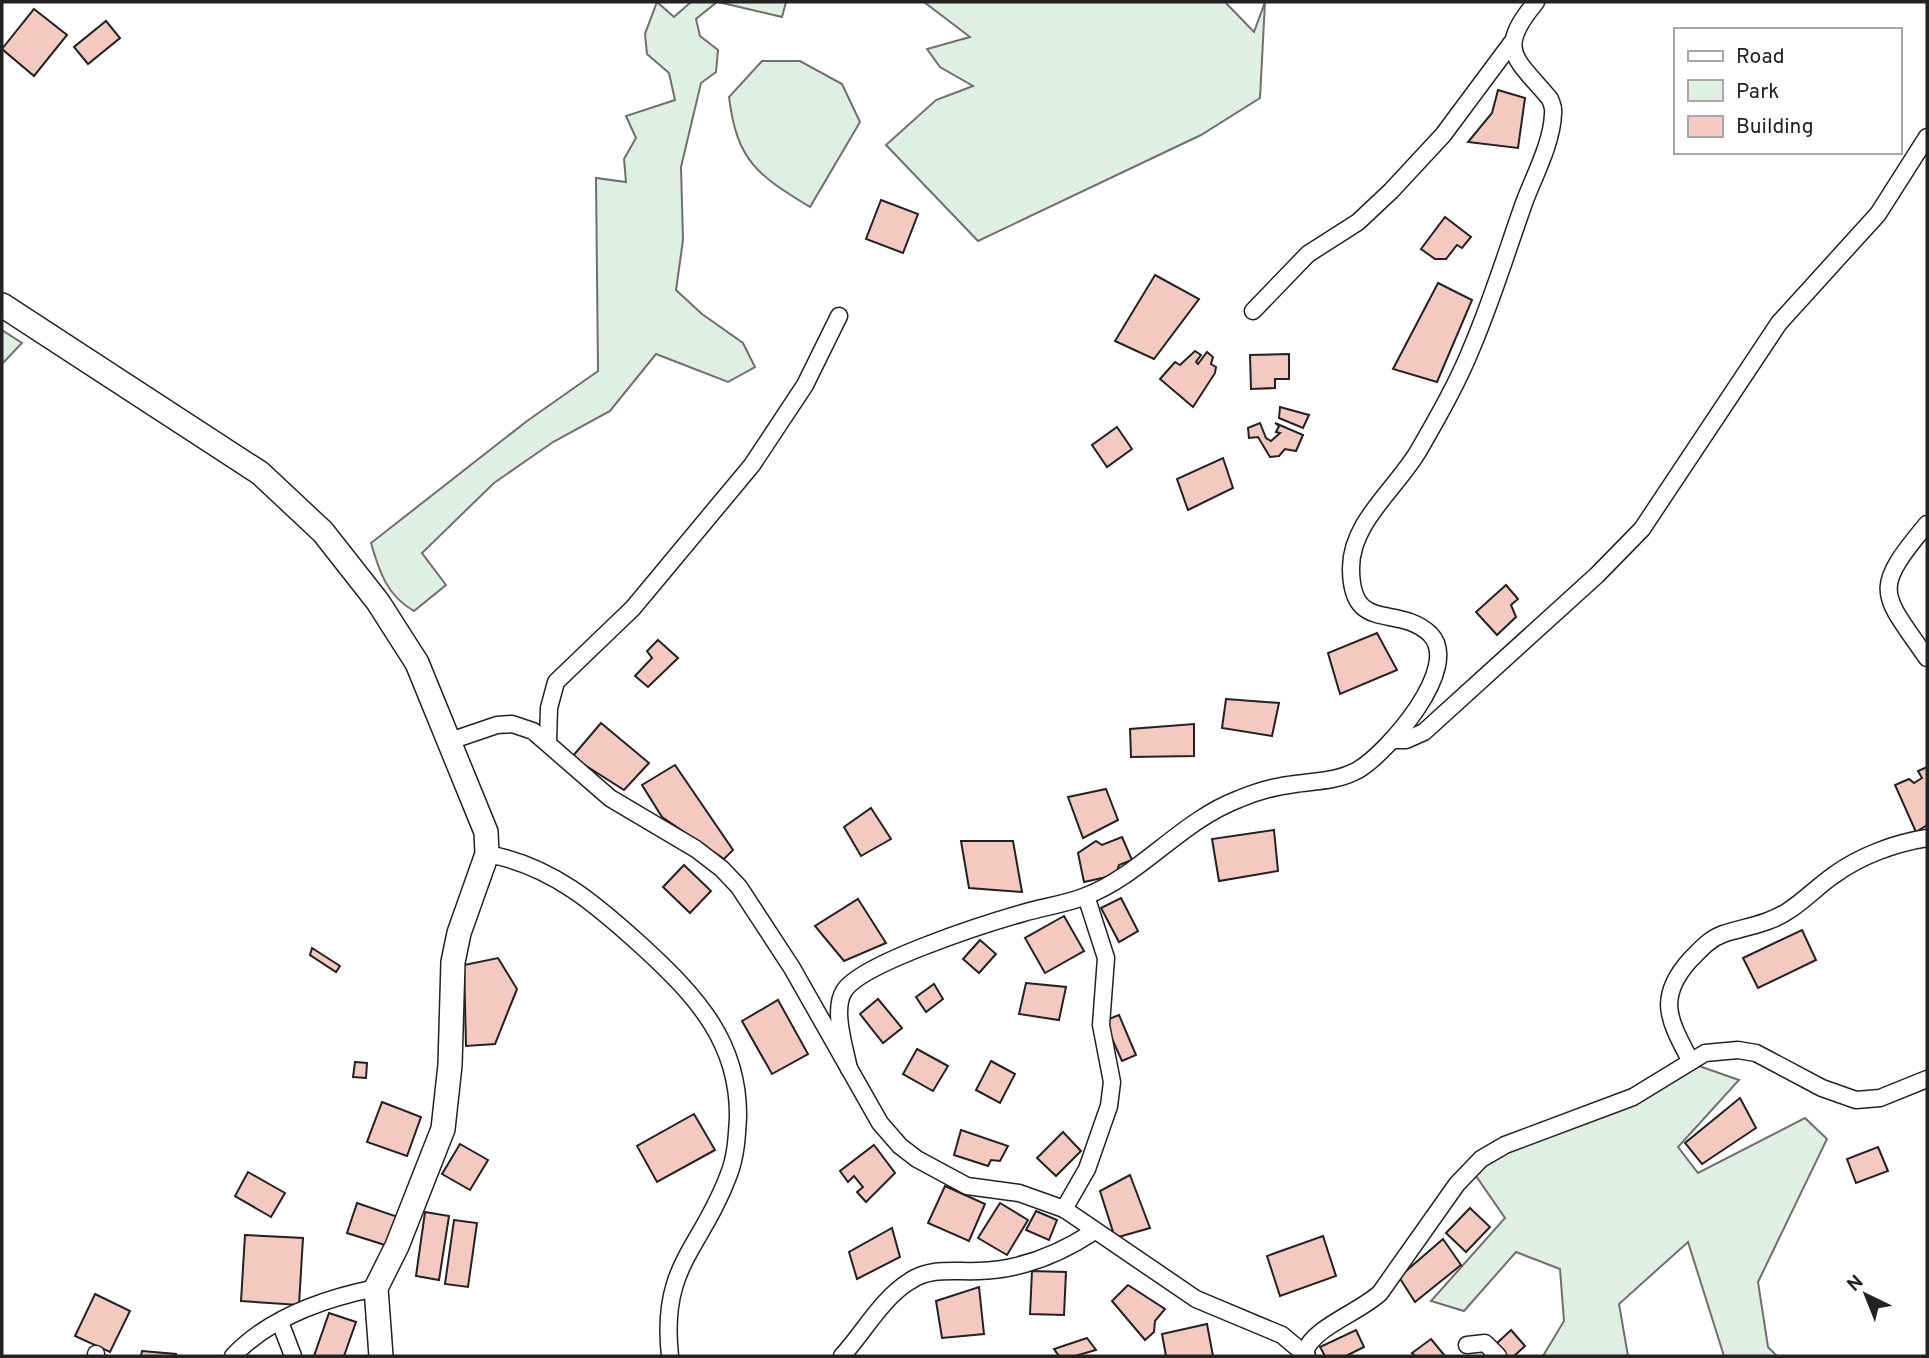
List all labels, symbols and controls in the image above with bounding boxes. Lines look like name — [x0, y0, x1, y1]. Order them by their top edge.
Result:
legend — [1674, 28, 1901, 154]
text: Road — [1736, 44, 1785, 71]
text: Park — [1736, 79, 1779, 106]
text: Building — [1736, 114, 1814, 141]
north arrow — [1831, 1260, 1901, 1330]
text: N — [1843, 1271, 1869, 1297]

